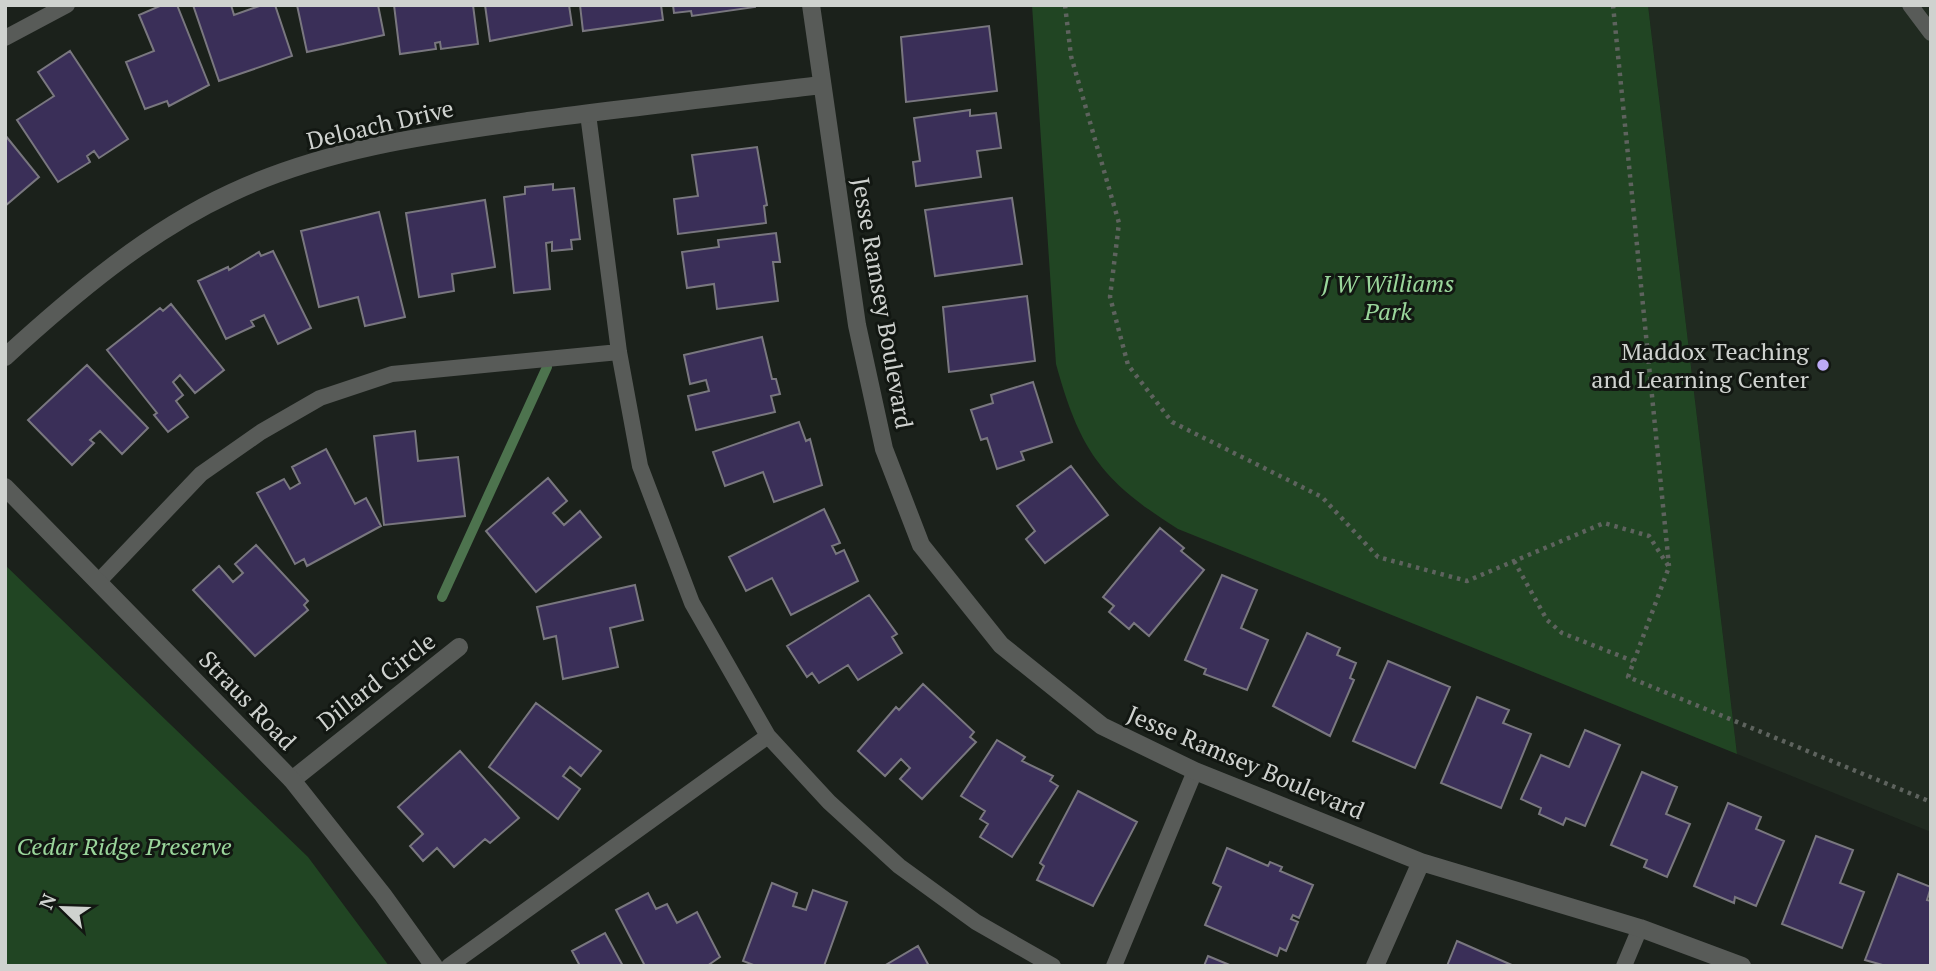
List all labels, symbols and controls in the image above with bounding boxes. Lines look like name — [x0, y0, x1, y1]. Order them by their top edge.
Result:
street label: Deloach Drive — [303, 92, 457, 156]
street label: Jesse Ramsey Boulevard — [845, 175, 921, 431]
park label: J W Williams Park — [1321, 267, 1454, 327]
place label: Maddox Teaching and Learning Center — [1591, 335, 1810, 395]
marker: Maddox Teaching and Learning Center — [1815, 357, 1831, 373]
street label: Dillard Circle — [310, 625, 442, 737]
street label: Straus Road — [192, 643, 304, 757]
street label: Jesse Ramsey Boulevard — [1123, 698, 1369, 826]
park label: Cedar Ridge Preserve — [16, 830, 232, 862]
north arrow — [28, 873, 98, 943]
text: N — [33, 889, 61, 913]

